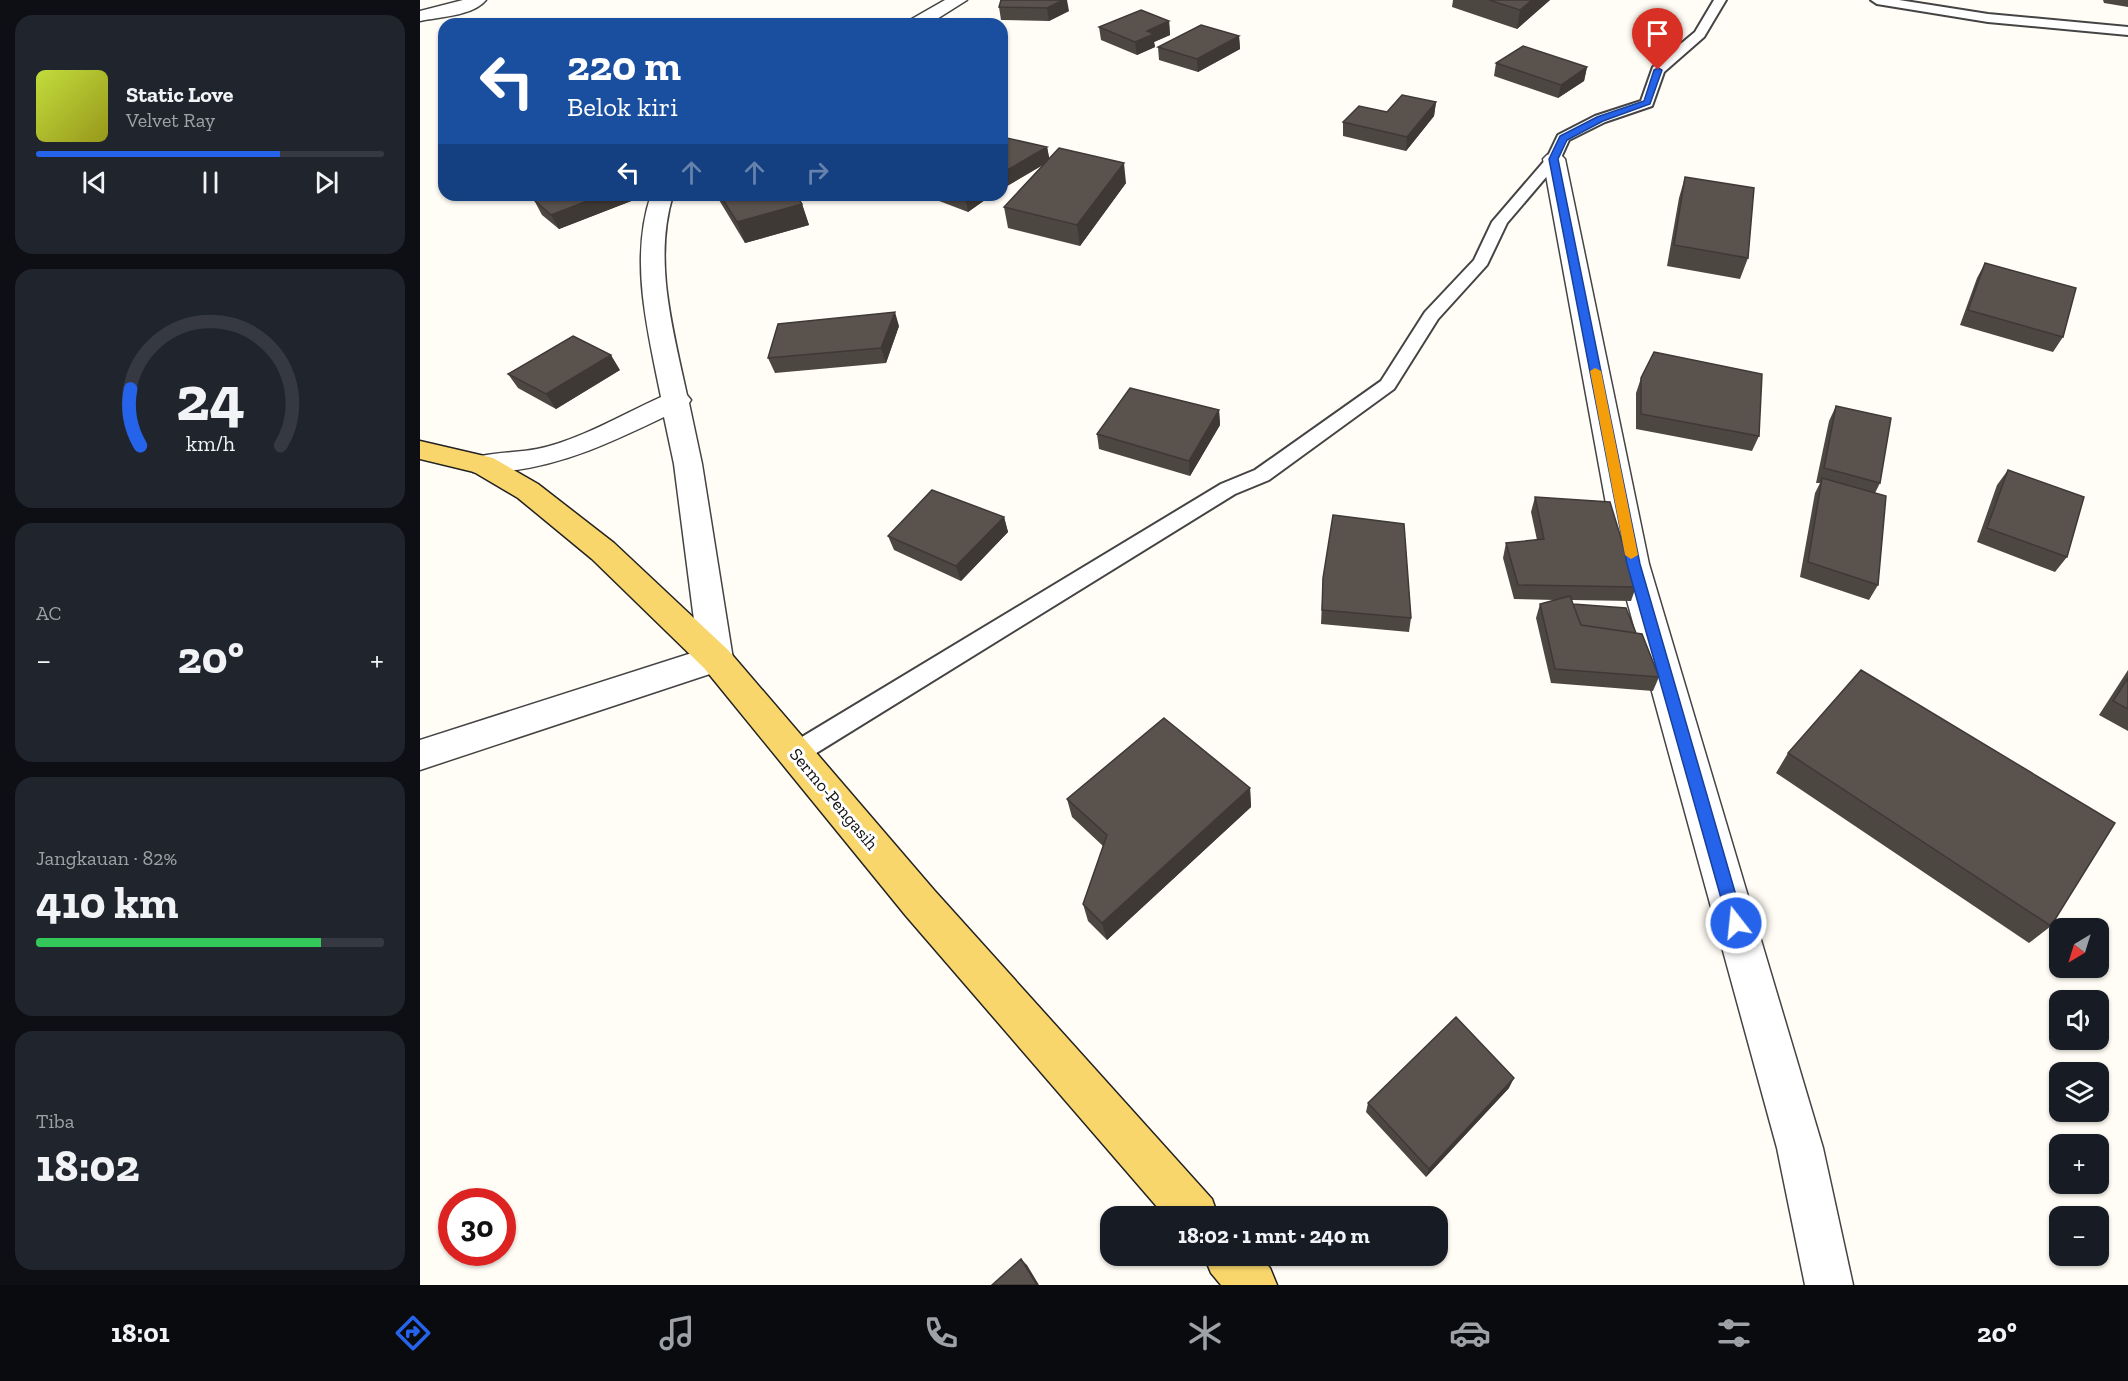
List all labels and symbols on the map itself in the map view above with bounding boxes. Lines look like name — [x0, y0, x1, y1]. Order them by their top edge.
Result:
pin — [1632, 8, 1683, 70]
street label: Sermo-Pengasih — [785, 743, 883, 855]
position arrow — [1704, 891, 1768, 955]
north arrow — [2049, 918, 2109, 978]
speed limit sign: 30 — [438, 1188, 516, 1266]

